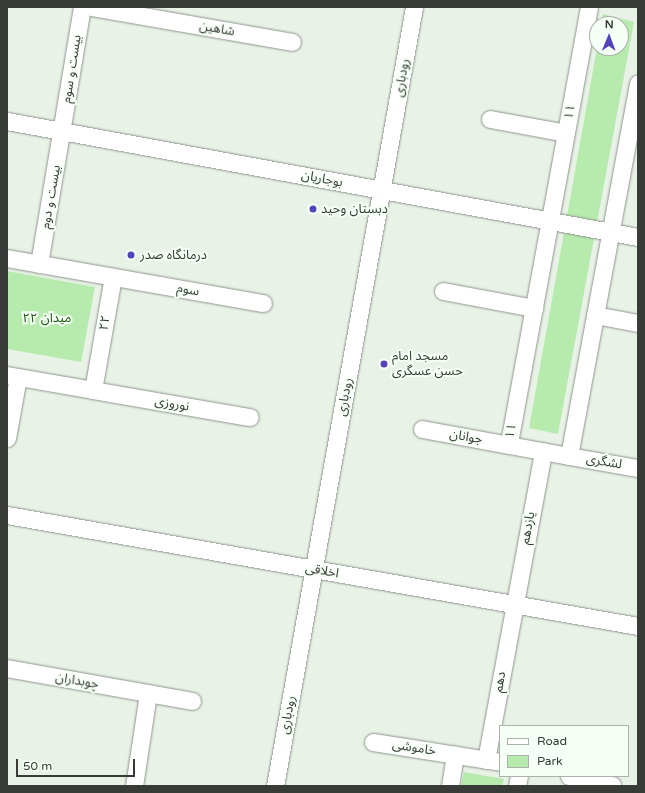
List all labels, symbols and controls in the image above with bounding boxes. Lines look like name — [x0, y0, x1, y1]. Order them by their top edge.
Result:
north arrow — [589, 16, 629, 56]
street label: شاهین — [198, 18, 236, 40]
text: N — [605, 18, 614, 31]
street label: بیست و سوم — [59, 34, 85, 104]
street label: رودباری — [391, 58, 413, 98]
street label: ۱۱ — [561, 103, 579, 121]
street label: بیست و دوم — [38, 164, 64, 230]
street label: بوجاریان — [300, 167, 344, 191]
place label: دبستان وحید — [321, 201, 388, 217]
marker: دبستان وحید — [308, 204, 318, 214]
place label: درمانگاه صدر — [140, 247, 207, 263]
marker: درمانگاه صدر — [125, 249, 137, 261]
street label: سوم — [176, 280, 200, 300]
park label: میدان ۲۲ — [23, 310, 71, 326]
street label: ۲۲ — [96, 314, 114, 332]
place label: مسجد امام حسن عسگری — [392, 349, 463, 380]
marker: مسجد امام حسن عسگری — [379, 359, 389, 369]
street label: رودباری — [334, 377, 356, 417]
street label: نوروزی — [153, 393, 191, 415]
street label: ۱۱ — [502, 422, 520, 440]
street label: جوانان — [448, 426, 484, 448]
street label: لشگری — [585, 451, 623, 473]
street label: یازدهم — [517, 510, 539, 546]
street label: اخلاقی — [304, 560, 340, 582]
street label: چوبداران — [54, 670, 100, 692]
street label: دهم — [490, 670, 510, 694]
street label: رودباری — [277, 695, 299, 735]
legend — [499, 725, 629, 777]
text: Road — [537, 734, 567, 748]
street label: خاموشی — [391, 737, 437, 759]
scale bar — [18, 751, 137, 777]
text: Park — [537, 754, 563, 768]
text: 50 m — [23, 759, 52, 773]

